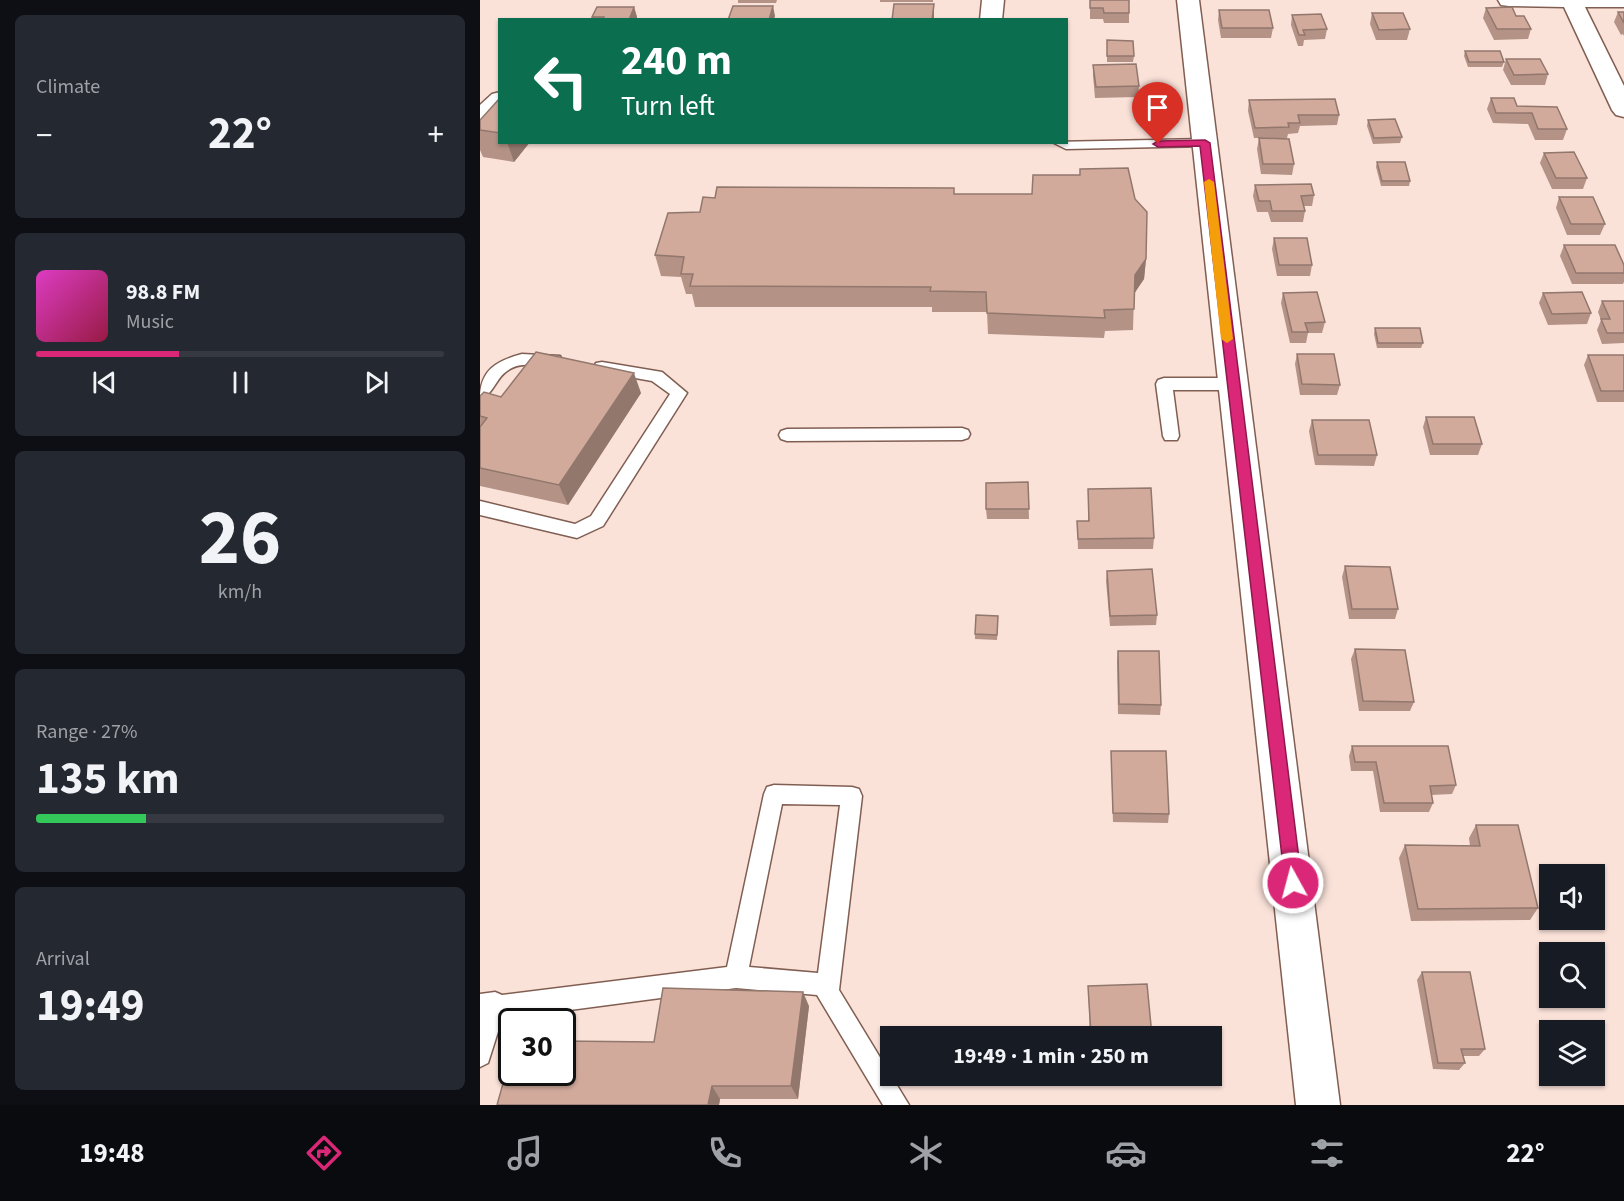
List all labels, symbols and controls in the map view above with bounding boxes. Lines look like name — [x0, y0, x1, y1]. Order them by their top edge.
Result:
text: 240 m — [621, 31, 732, 91]
icon: left — [522, 42, 600, 120]
text: Climate — [36, 73, 100, 101]
pin — [1132, 82, 1183, 144]
text: Turn left — [621, 87, 715, 126]
icon: arrive — [1141, 91, 1174, 124]
text: 22° — [208, 102, 272, 166]
text: − — [36, 112, 52, 159]
text: + — [428, 112, 444, 159]
text: 98.8 FM — [126, 276, 200, 308]
text: Music — [126, 308, 174, 336]
icon: previous — [88, 366, 121, 399]
icon: pause — [224, 366, 257, 399]
icon: next — [360, 366, 393, 399]
text: 26 — [199, 483, 281, 594]
text: km/h — [218, 578, 262, 606]
text: Range · 27% — [36, 718, 137, 746]
text: 135 km — [36, 747, 180, 811]
position arrow — [1261, 851, 1325, 915]
map controls — [1539, 864, 1605, 1086]
button: sound — [1539, 864, 1605, 930]
button: search — [1539, 942, 1605, 1008]
text: Arrival — [36, 945, 90, 973]
text: 19:49 — [36, 974, 145, 1038]
speed limit sign: 30 — [498, 1008, 576, 1086]
button: layers — [1539, 1020, 1605, 1086]
text: 19:49 · 1 min · 250 m — [953, 1040, 1149, 1072]
icon: directions — [303, 1132, 345, 1174]
icon: music — [504, 1132, 546, 1174]
icon: phone — [704, 1132, 746, 1174]
icon: climate — [905, 1132, 947, 1174]
icon: car — [1105, 1132, 1147, 1174]
icon: filters — [1306, 1132, 1348, 1174]
text: 19:48 — [79, 1134, 144, 1173]
text: 22° — [1506, 1134, 1545, 1173]

